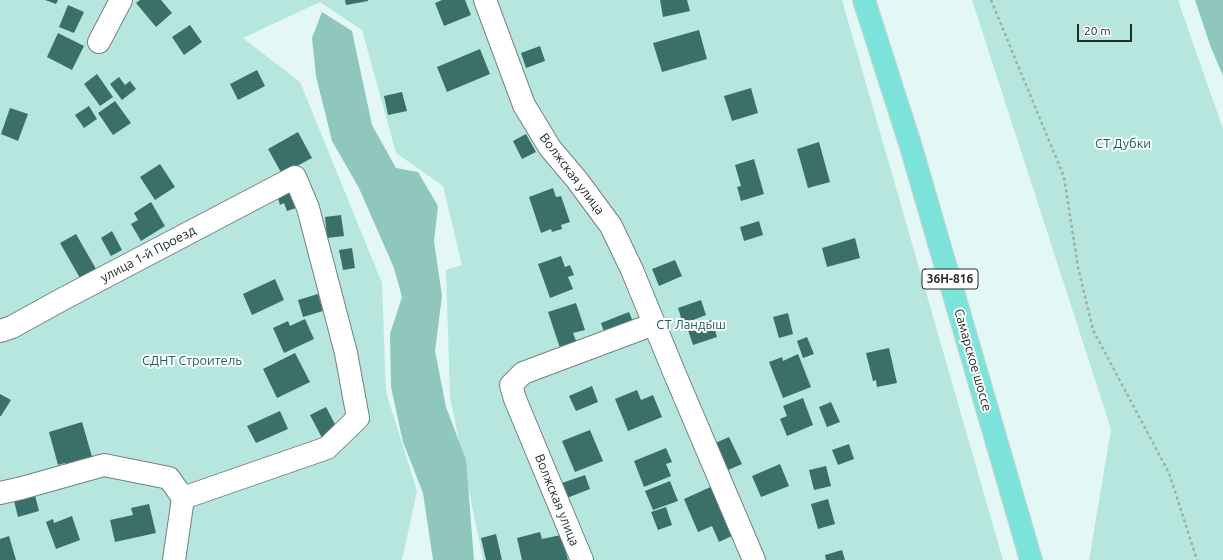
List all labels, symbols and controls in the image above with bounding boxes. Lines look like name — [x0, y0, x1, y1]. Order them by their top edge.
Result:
scale bar — [1079, 16, 1134, 42]
text: 20 m — [1084, 24, 1111, 37]
street label: Волжская улица — [536, 130, 608, 218]
park label: СТ Дубки — [1095, 136, 1151, 152]
street label: улица 1-й Проезд — [98, 222, 198, 286]
road number: 36Н-816 — [922, 269, 978, 289]
street label: Самарское шоссе — [951, 307, 995, 413]
park label: СТ Ландыш — [656, 317, 726, 333]
park label: СДНТ Строитель — [142, 353, 242, 369]
street label: Волжская улица — [531, 452, 583, 548]

